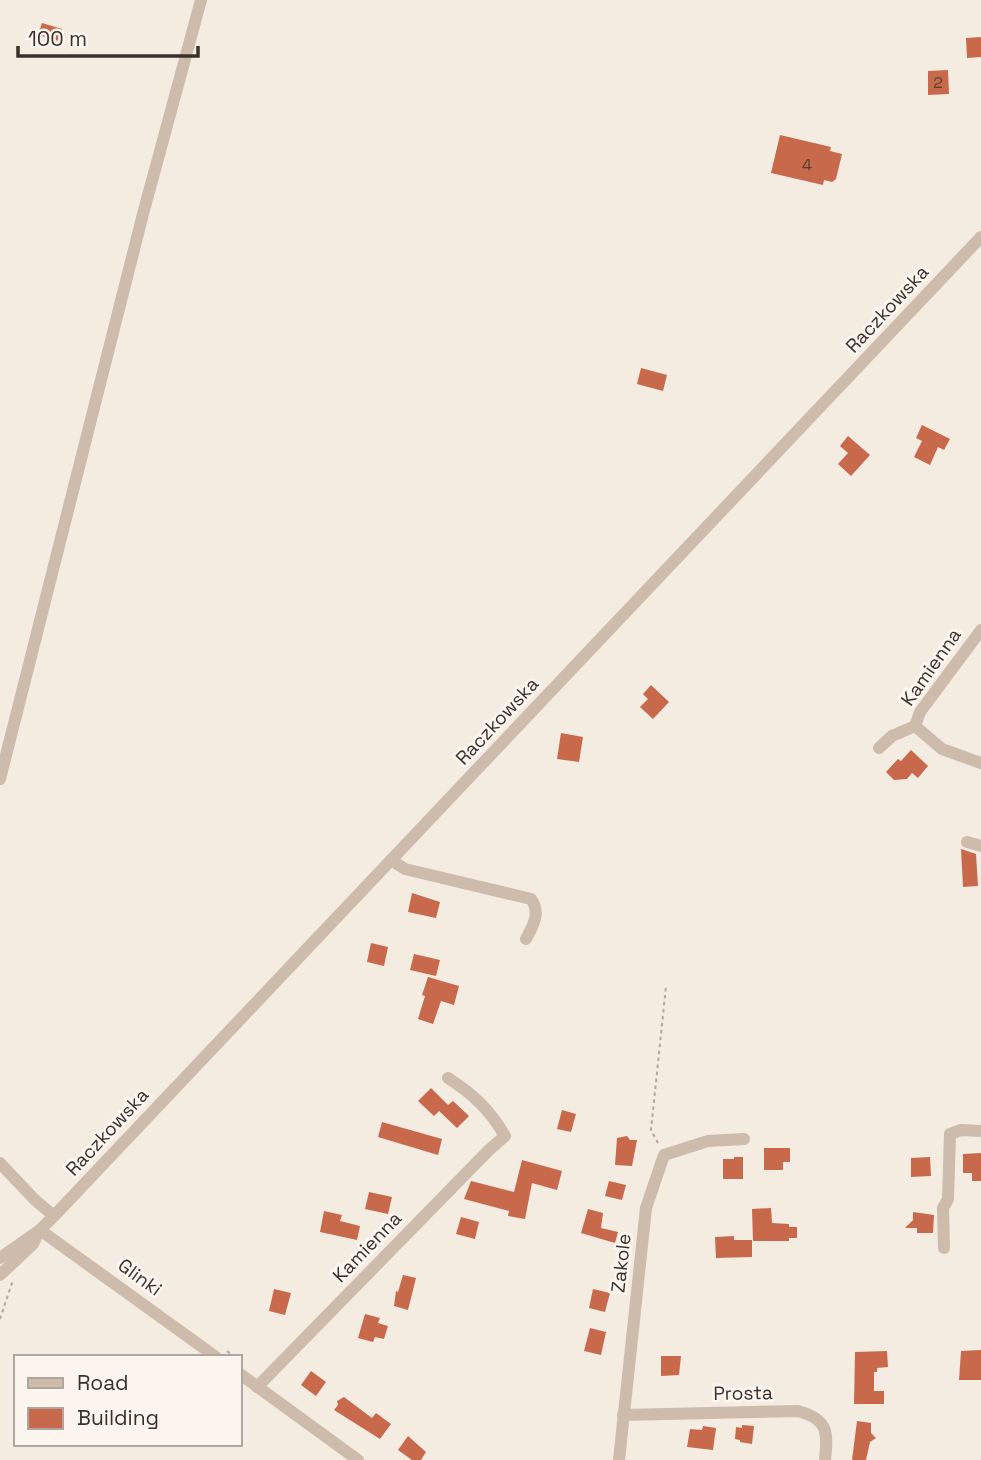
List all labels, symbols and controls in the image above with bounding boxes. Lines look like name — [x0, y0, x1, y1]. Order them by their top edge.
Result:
scale bar — [18, 14, 198, 58]
text: 100 m — [28, 25, 87, 52]
house number: 2 — [933, 72, 943, 93]
house number: 4 — [802, 154, 812, 175]
street label: Raczkowska — [840, 260, 934, 358]
street label: Kamienna — [895, 623, 967, 711]
street label: Raczkowska — [450, 672, 544, 770]
street label: Raczkowska — [60, 1083, 154, 1181]
street label: Kamienna — [327, 1206, 407, 1288]
street label: Zakole — [605, 1232, 637, 1294]
street label: Glinki — [113, 1253, 167, 1301]
legend — [14, 1355, 242, 1446]
text: Road — [77, 1369, 129, 1396]
street label: Prosta — [713, 1380, 773, 1406]
text: Building — [77, 1404, 159, 1431]

